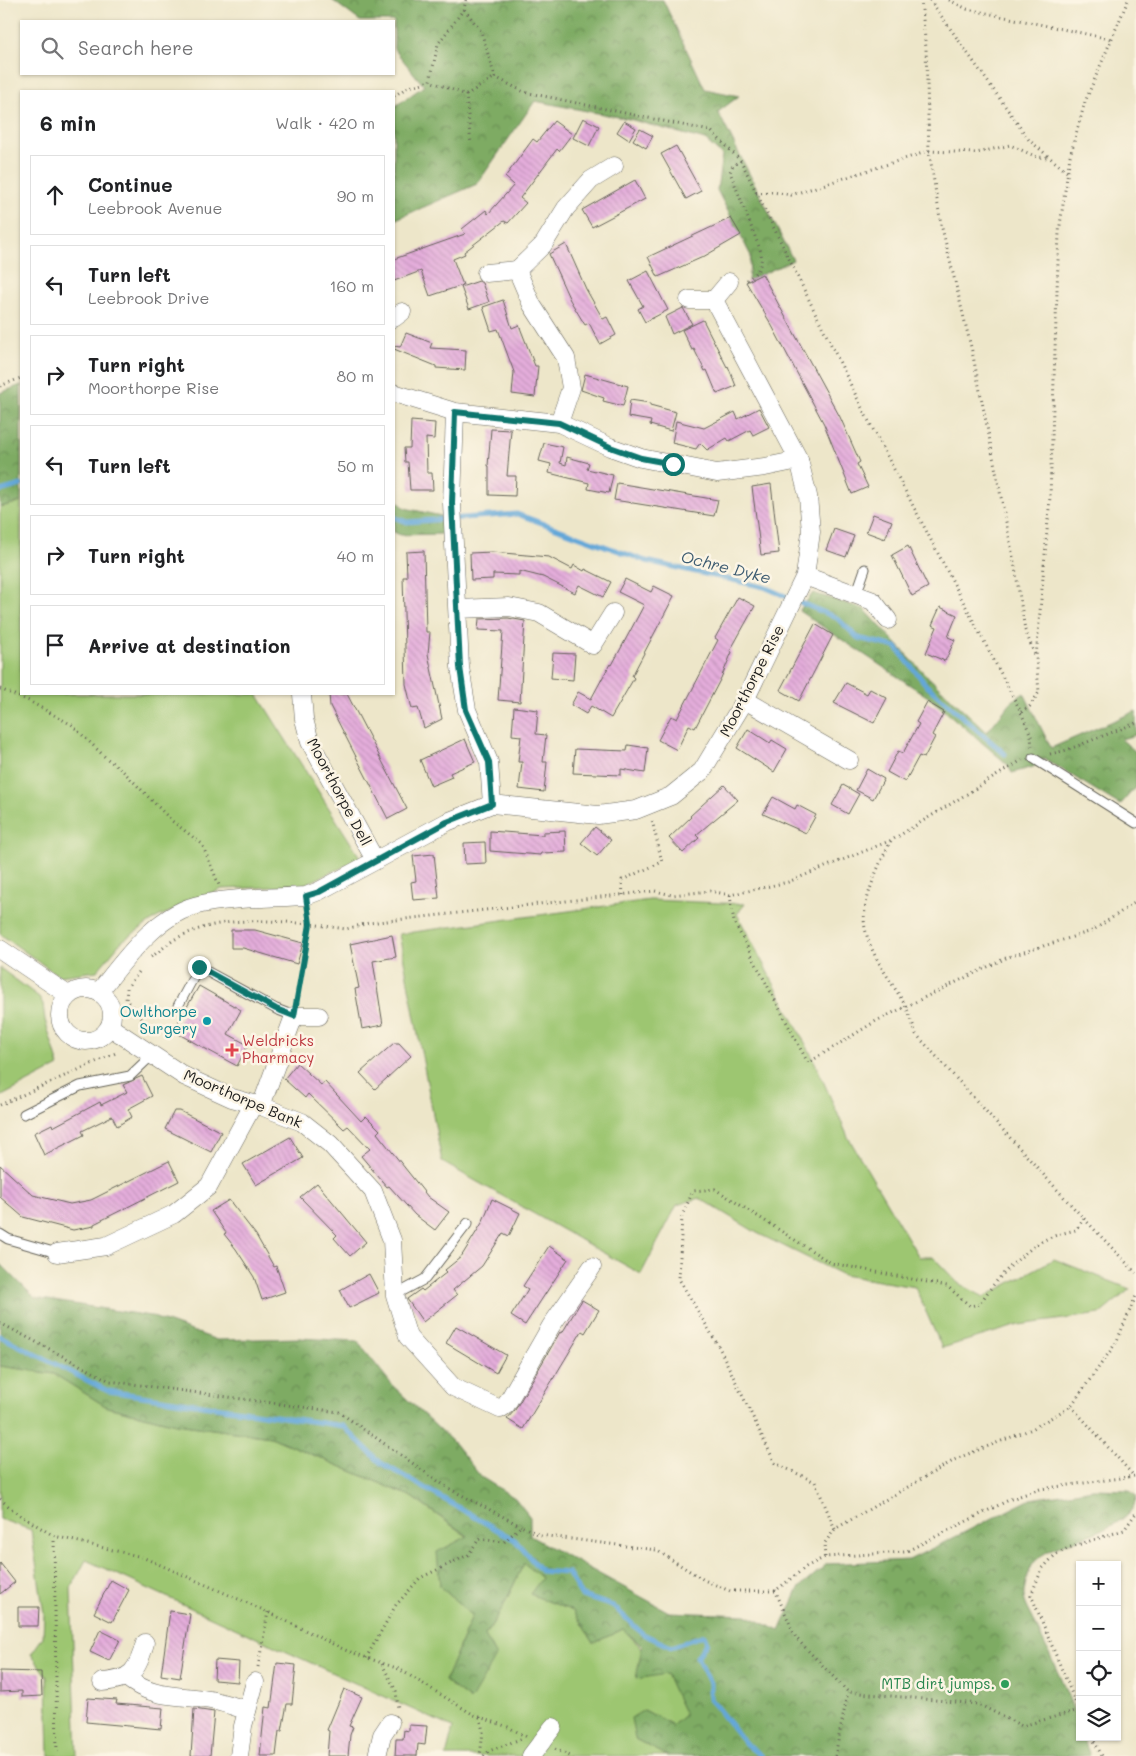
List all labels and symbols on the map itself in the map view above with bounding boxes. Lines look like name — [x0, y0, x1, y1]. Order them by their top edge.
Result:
route start — [662, 453, 685, 476]
water label: Ochre Dyke — [679, 545, 773, 588]
street label: Moorthorpe Rise — [714, 621, 788, 740]
street label: Moorthorpe Dell — [303, 734, 377, 849]
route end — [188, 956, 211, 979]
place label: Owlthorpe Surgery — [120, 1001, 197, 1038]
marker: Owlthorpe Surgery — [201, 1015, 213, 1027]
place label: Weldricks Pharmacy — [242, 1030, 315, 1067]
marker: Weldricks Pharmacy — [226, 1044, 238, 1056]
street label: Moorthorpe Bank — [181, 1064, 306, 1132]
place label: MTB dirt jumps. — [881, 1673, 995, 1693]
marker: MTB dirt jumps. — [999, 1678, 1011, 1690]

